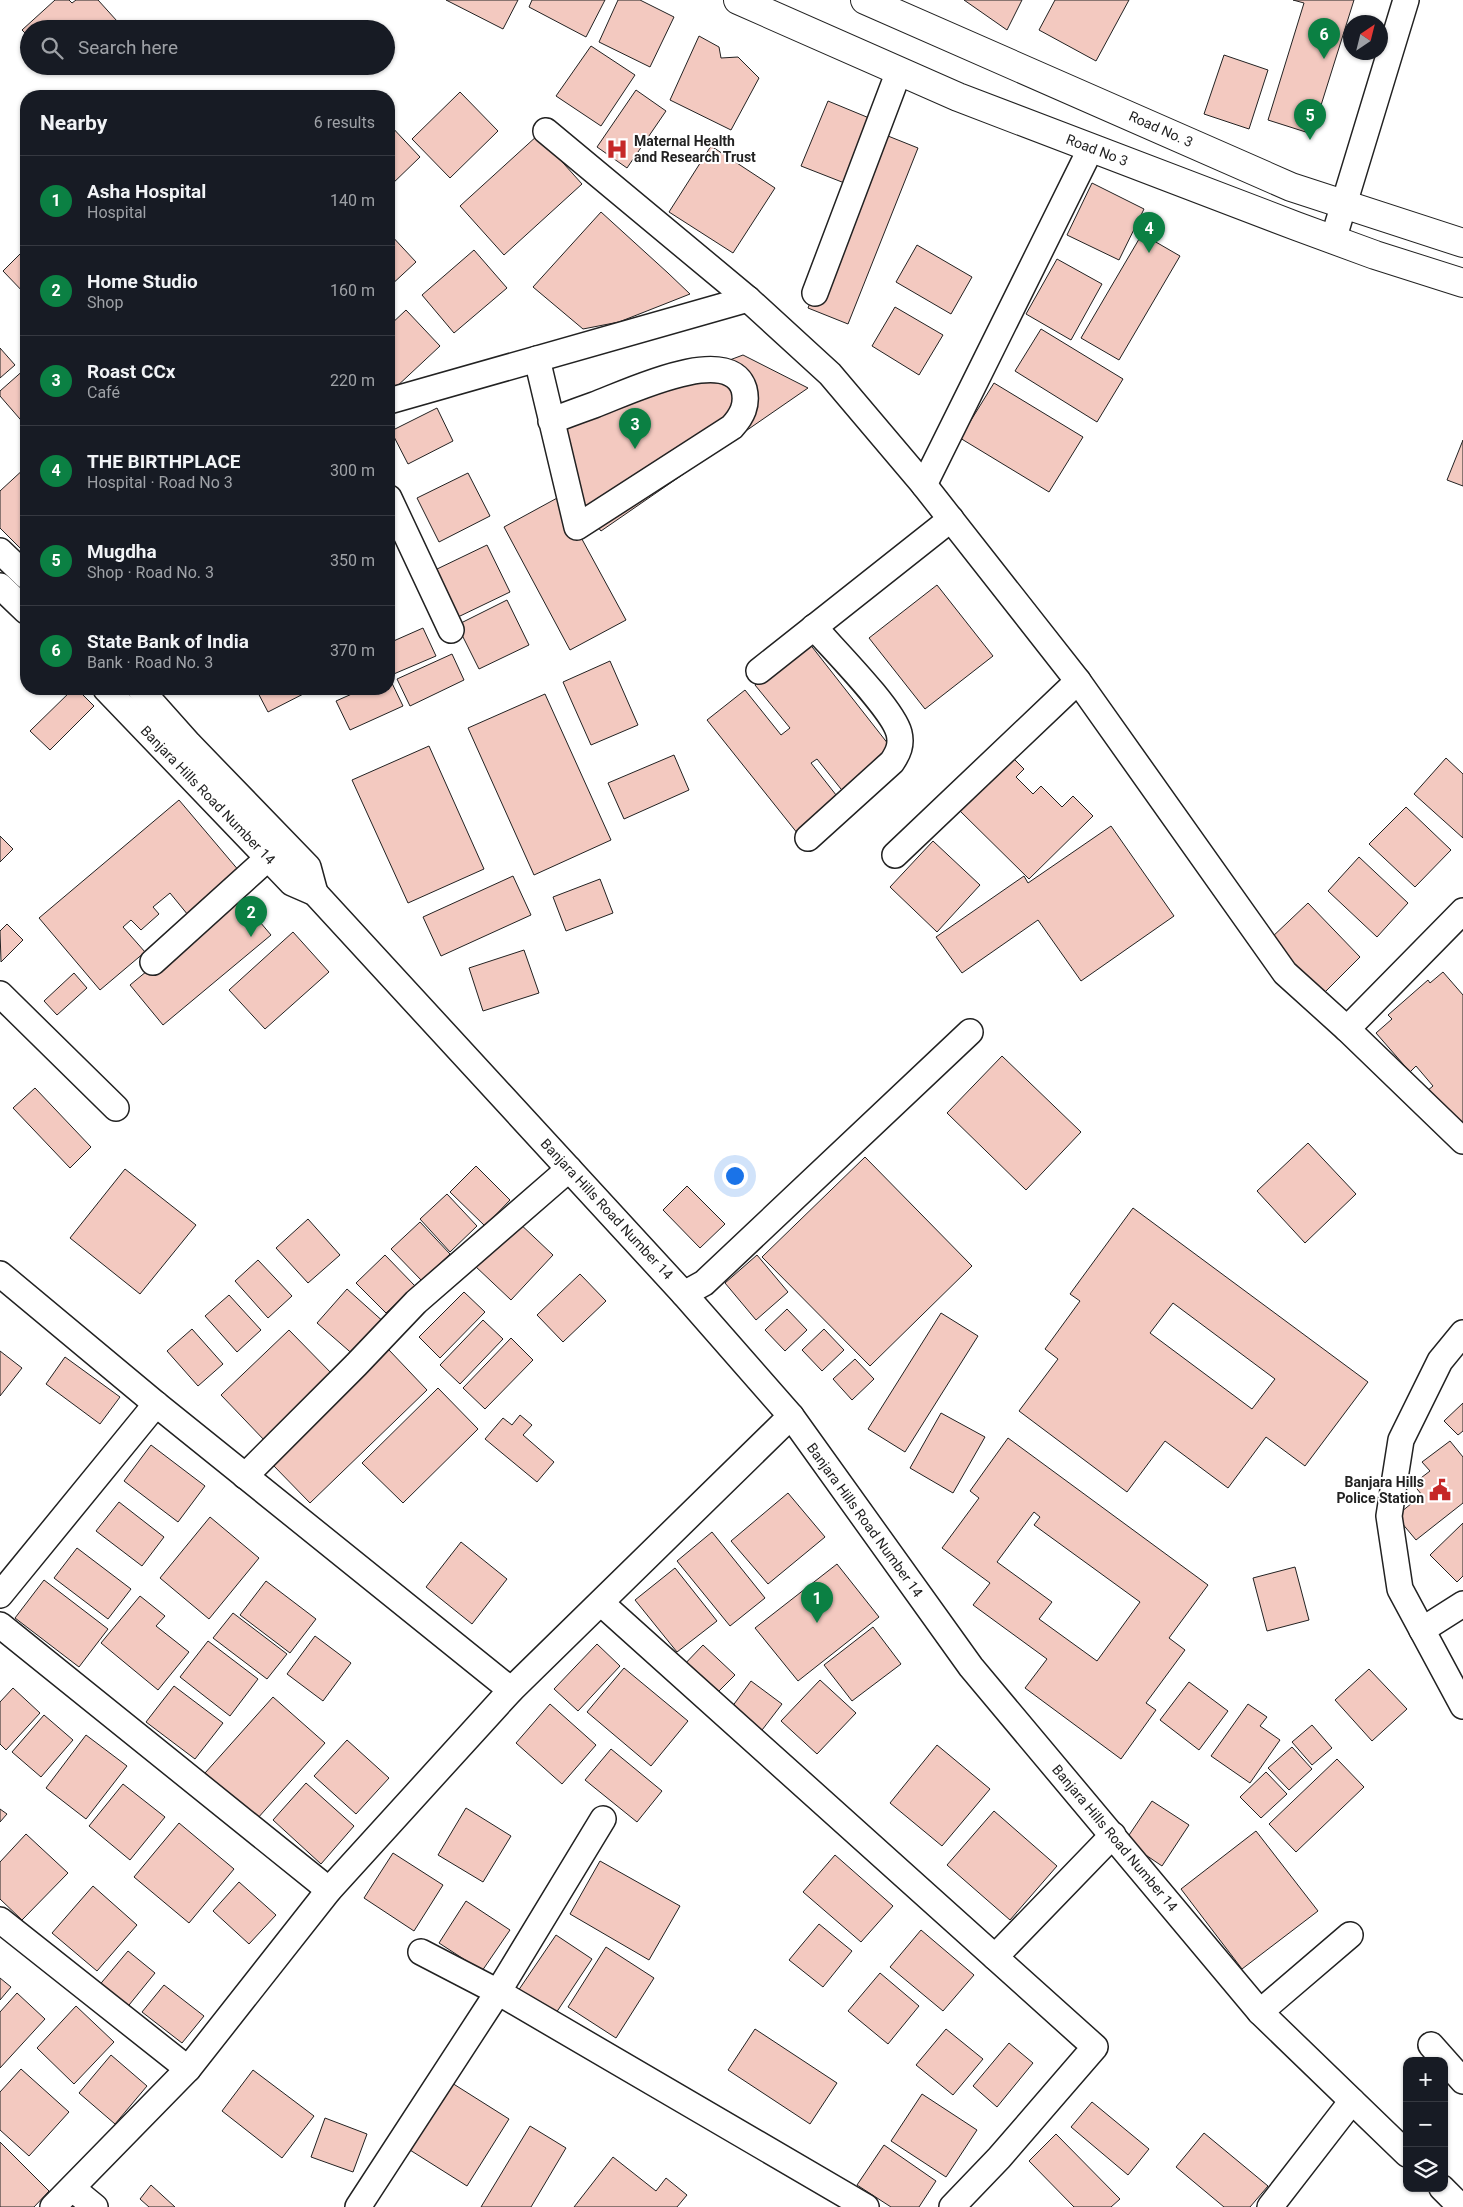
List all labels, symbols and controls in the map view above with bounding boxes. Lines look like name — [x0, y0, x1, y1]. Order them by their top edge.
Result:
north arrow — [1343, 15, 1388, 60]
pin: 6 — [1308, 18, 1340, 59]
search box — [20, 20, 395, 75]
icon: search — [38, 34, 66, 62]
text: Search here — [78, 36, 178, 59]
pin: 5 — [1294, 99, 1326, 140]
street label: Road No. 3 — [1126, 108, 1196, 150]
text: Nearby — [40, 111, 107, 135]
text: 6 results — [314, 113, 375, 132]
street label: Road No 3 — [1064, 131, 1130, 169]
place label: Maternal Health and Research Trust — [634, 133, 756, 165]
hospital icon: Maternal Health and Research Trust — [604, 136, 630, 162]
text: Asha Hospital — [87, 180, 206, 203]
text: 1 — [51, 191, 61, 210]
text: 140 m — [330, 191, 375, 210]
text: Hospital — [87, 203, 147, 222]
pin: 4 — [1133, 212, 1165, 253]
text: Home Studio — [87, 270, 198, 293]
text: 2 — [51, 281, 61, 300]
text: 160 m — [330, 281, 375, 300]
text: Shop — [87, 293, 123, 312]
text: Roast CCx — [87, 360, 176, 383]
text: 3 — [51, 371, 61, 390]
text: 220 m — [330, 371, 375, 390]
text: Café — [87, 383, 120, 402]
pin: 3 — [619, 408, 651, 449]
text: THE BIRTHPLACE — [87, 450, 241, 473]
text: 4 — [51, 461, 61, 480]
text: 300 m — [330, 461, 375, 480]
text: Hospital · Road No 3 — [87, 473, 233, 492]
text: Mugdha — [87, 540, 157, 563]
text: 5 — [51, 551, 61, 570]
text: 350 m — [330, 551, 375, 570]
text: Shop · Road No. 3 — [87, 563, 214, 582]
text: State Bank of India — [87, 630, 249, 653]
text: 6 — [51, 641, 61, 660]
text: 370 m — [330, 641, 375, 660]
text: Bank · Road No. 3 — [87, 653, 213, 672]
street label: Banjara Hills Road Number 14 — [138, 722, 279, 868]
pin: 2 — [235, 896, 267, 937]
street label: Banjara Hills Road Number 14 — [538, 1135, 676, 1283]
your location — [722, 1163, 748, 1189]
street label: Banjara Hills Road Number 14 — [803, 1440, 927, 1600]
place label: Banjara Hills Police Station — [1336, 1474, 1424, 1506]
public building icon: Banjara Hills Police Station — [1427, 1477, 1453, 1503]
pin: 1 — [801, 1582, 833, 1623]
street label: Banjara Hills Road Number 14 — [1049, 1761, 1181, 1915]
map controls — [1403, 2057, 1448, 2192]
button: + — [1403, 2057, 1448, 2102]
button: − — [1403, 2102, 1448, 2147]
button: layers — [1403, 2147, 1448, 2192]

